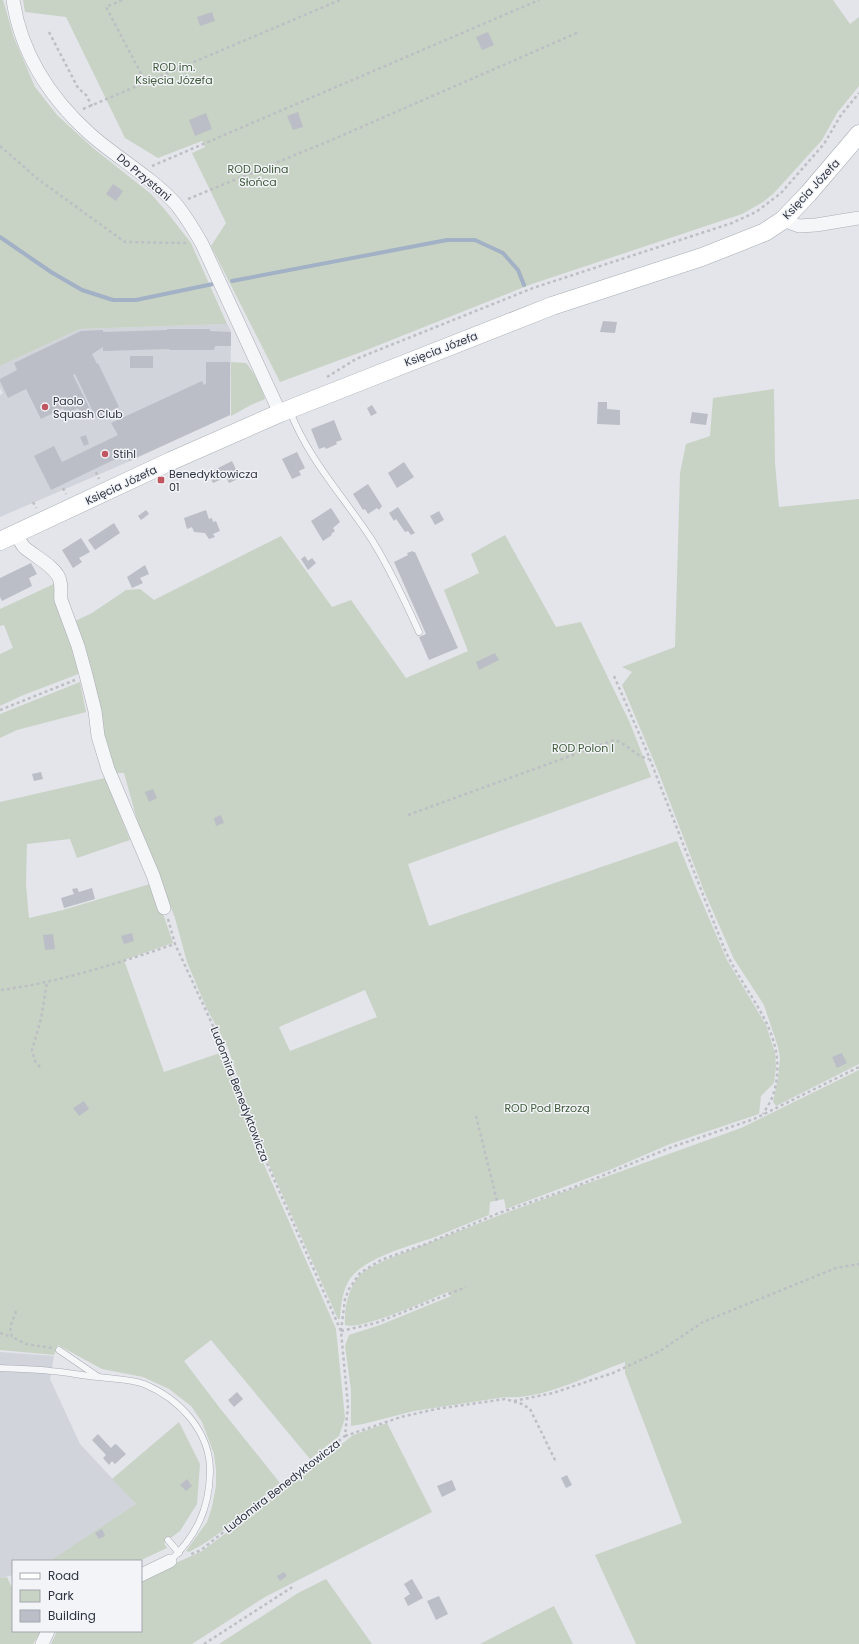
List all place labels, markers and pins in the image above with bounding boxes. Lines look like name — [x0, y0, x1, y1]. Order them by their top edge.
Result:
place label: Paolo Squash Club — [53, 393, 123, 422]
marker: Paolo Squash Club — [40, 402, 50, 412]
place label: Stihl — [113, 446, 136, 462]
marker: Stihl — [100, 449, 110, 459]
place label: Benedyktowicza 01 — [169, 466, 258, 495]
marker: Benedyktowicza 01 — [156, 475, 166, 485]

